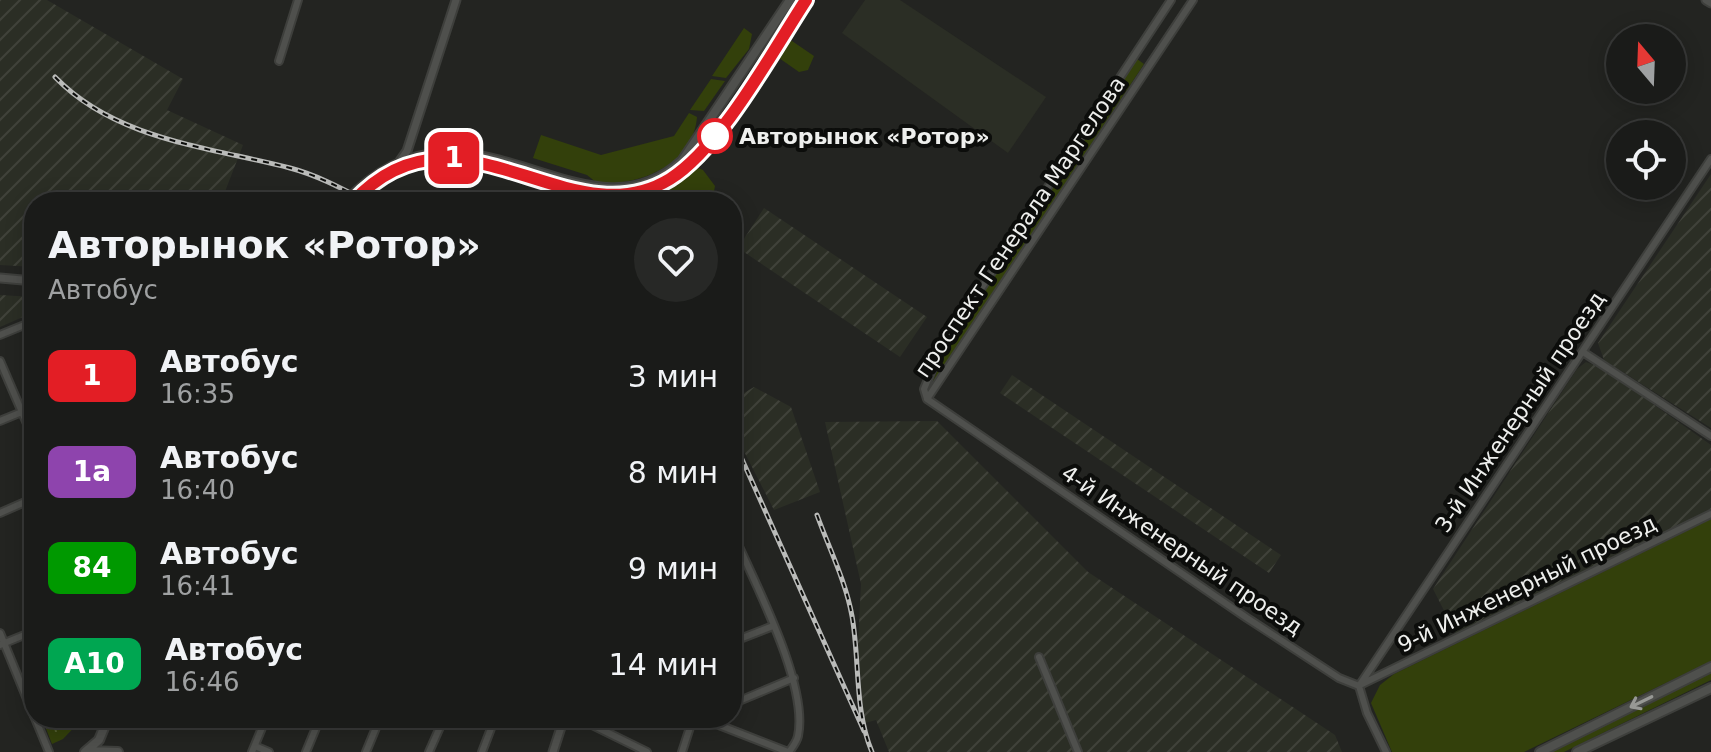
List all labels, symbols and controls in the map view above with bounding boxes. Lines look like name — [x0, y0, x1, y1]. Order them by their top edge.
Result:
north arrow — [1606, 24, 1686, 104]
map controls — [1606, 24, 1686, 200]
street label: проспект Генерала Маргелова — [910, 72, 1130, 382]
marker: Авторынок «Ротор» — [698, 119, 732, 153]
button: locate — [1606, 120, 1686, 200]
place label: Авторынок «Ротор» — [739, 124, 990, 149]
line badge: 1 — [428, 132, 480, 184]
text: 1 — [444, 141, 464, 174]
button: heart — [634, 218, 718, 302]
text: Авторынок «Ротор» — [48, 223, 481, 267]
text: Автобус — [48, 275, 158, 305]
street label: 3-й Инженерный проезд — [1430, 287, 1610, 537]
text: Автобус — [160, 344, 299, 379]
text: 1 — [82, 359, 102, 392]
text: 3 мин — [628, 359, 718, 394]
text: 16:35 — [160, 379, 235, 409]
text: Автобус — [160, 440, 299, 475]
text: 1а — [73, 455, 111, 488]
text: 8 мин — [628, 455, 718, 490]
street label: 4-й Инженерный проезд — [1057, 460, 1307, 640]
text: 16:40 — [160, 475, 235, 505]
street label: 9-й Инженерный проезд — [1394, 510, 1660, 658]
text: Автобус — [160, 536, 299, 571]
text: 84 — [73, 551, 111, 584]
text: 9 мин — [628, 551, 718, 586]
text: 16:41 — [160, 571, 235, 601]
text: Автобус — [165, 632, 303, 667]
text: А10 — [64, 647, 125, 680]
text: 14 мин — [609, 647, 718, 682]
text: 16:46 — [165, 667, 240, 697]
one-way arrow — [1630, 694, 1654, 710]

